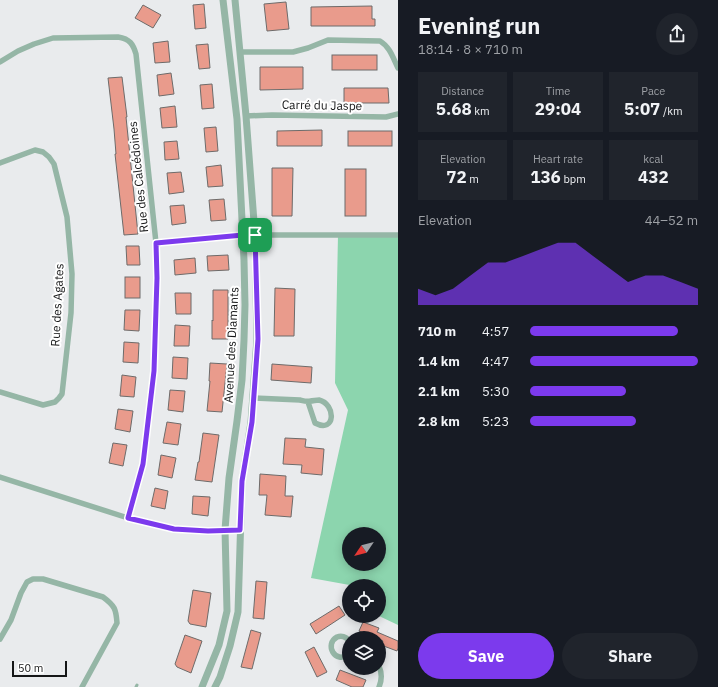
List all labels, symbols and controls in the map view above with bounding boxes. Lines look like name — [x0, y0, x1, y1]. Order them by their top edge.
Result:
text: Evening run — [418, 11, 540, 40]
button: share — [656, 13, 698, 55]
text: 18:14 · 8 × 710 m — [418, 41, 523, 58]
text: Distance — [441, 84, 484, 98]
text: Time — [546, 84, 570, 98]
text: Pace — [641, 84, 665, 98]
street label: Carré du Jaspe — [282, 97, 363, 113]
text: 5.68 — [436, 98, 472, 120]
text: 29:04 — [535, 98, 581, 120]
text: 5:07 — [624, 98, 660, 120]
text: km — [472, 104, 490, 118]
text: /km — [660, 104, 683, 118]
street label: Rue des Calcédoines — [125, 120, 151, 233]
text: Elevation — [440, 152, 485, 166]
text: Heart rate — [533, 152, 583, 166]
text: kcal — [643, 152, 663, 166]
text: 72 — [446, 166, 467, 188]
text: 136 — [530, 166, 561, 188]
text: 432 — [638, 166, 669, 188]
text: m — [467, 172, 479, 186]
text: bpm — [561, 172, 586, 186]
text: Elevation — [418, 212, 472, 229]
text: 44–52 m — [645, 212, 698, 229]
pin — [238, 218, 272, 252]
icon: arrive — [244, 224, 266, 246]
street label: Rue des Agates — [47, 263, 67, 347]
street label: Avenue des Diamants — [220, 286, 242, 403]
text: 710 m — [418, 323, 456, 340]
text: 4:57 — [482, 323, 509, 340]
text: 1.4 km — [418, 353, 460, 370]
text: 4:47 — [482, 353, 509, 370]
text: 2.1 km — [418, 383, 460, 400]
text: 5:30 — [482, 383, 509, 400]
text: 2.8 km — [418, 413, 460, 430]
text: 5:23 — [482, 413, 509, 430]
north arrow — [342, 527, 386, 571]
map controls — [342, 527, 386, 675]
button: locate — [342, 579, 386, 623]
button: layers — [342, 631, 386, 675]
button: Save — [418, 633, 554, 679]
button: Share — [562, 633, 698, 679]
scale bar — [12, 659, 67, 678]
text: 50 m — [18, 661, 43, 675]

